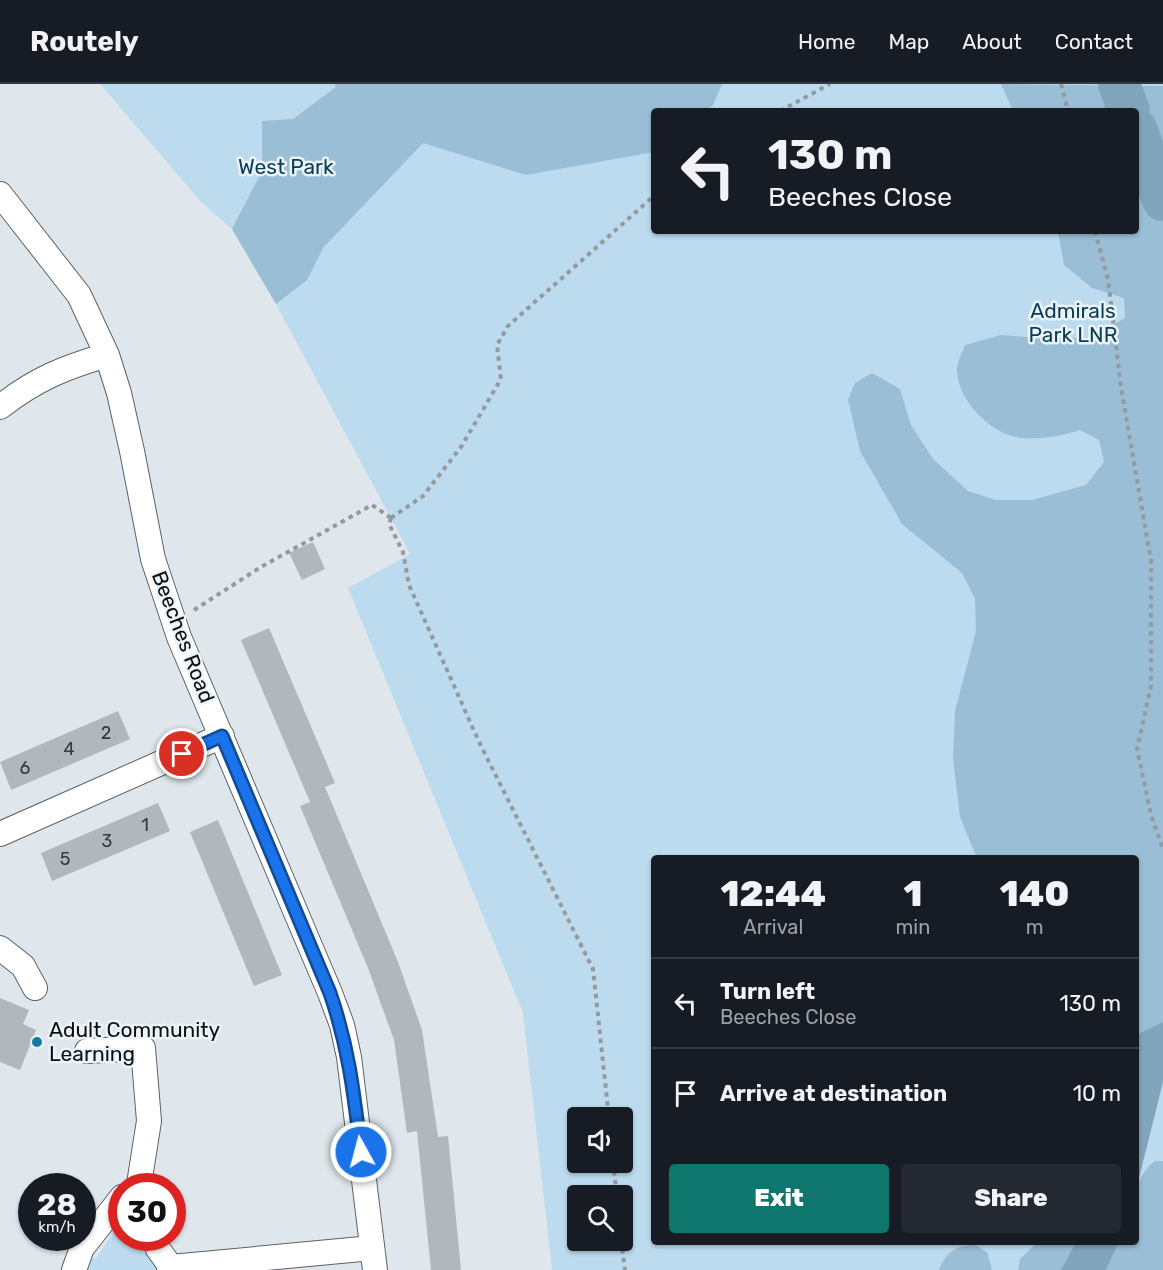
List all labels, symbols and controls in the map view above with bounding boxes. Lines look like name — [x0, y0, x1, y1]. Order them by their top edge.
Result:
text: Routely — [30, 25, 139, 58]
text: Home — [798, 29, 855, 54]
text: Map — [888, 29, 929, 54]
text: About — [962, 29, 1022, 54]
text: Contact — [1055, 29, 1133, 54]
text: 130 m — [768, 130, 893, 180]
icon: left — [669, 132, 747, 210]
park label: West Park — [238, 154, 334, 179]
text: Beeches Close — [768, 181, 952, 213]
park label: Admirals Park LNR — [1029, 298, 1117, 347]
street label: Beeches Road — [147, 567, 220, 706]
house number: 2 — [101, 722, 111, 744]
pin — [156, 728, 207, 779]
icon: arrive — [165, 737, 198, 770]
house number: 4 — [63, 738, 75, 760]
house number: 6 — [20, 757, 31, 779]
house number: 1 — [141, 814, 149, 836]
house number: 3 — [102, 830, 112, 852]
house number: 5 — [60, 848, 70, 870]
text: 12:44 — [721, 872, 826, 915]
text: 1 — [903, 872, 922, 915]
text: 140 — [1000, 872, 1069, 915]
text: Arrival — [743, 915, 803, 939]
text: min — [896, 915, 930, 939]
text: m — [1026, 915, 1044, 939]
text: Turn left — [720, 978, 815, 1005]
icon: left — [669, 987, 702, 1020]
text: 130 m — [1059, 990, 1121, 1017]
text: Beeches Close — [720, 1005, 856, 1029]
place label: Adult Community Learning — [49, 1017, 221, 1066]
marker: Adult Community Learning — [30, 1035, 44, 1049]
icon: arrive — [669, 1077, 702, 1110]
text: Arrive at destination — [720, 1080, 947, 1107]
text: 10 m — [1073, 1080, 1121, 1107]
map controls — [567, 1107, 633, 1251]
button: sound — [567, 1107, 633, 1173]
position arrow — [329, 1120, 393, 1184]
button: Exit — [669, 1164, 889, 1233]
button: Share — [901, 1164, 1121, 1233]
speed limit sign: 30 — [108, 1173, 186, 1251]
button: search — [567, 1185, 633, 1251]
text: 28 — [37, 1187, 77, 1223]
text: km/h — [38, 1218, 76, 1236]

